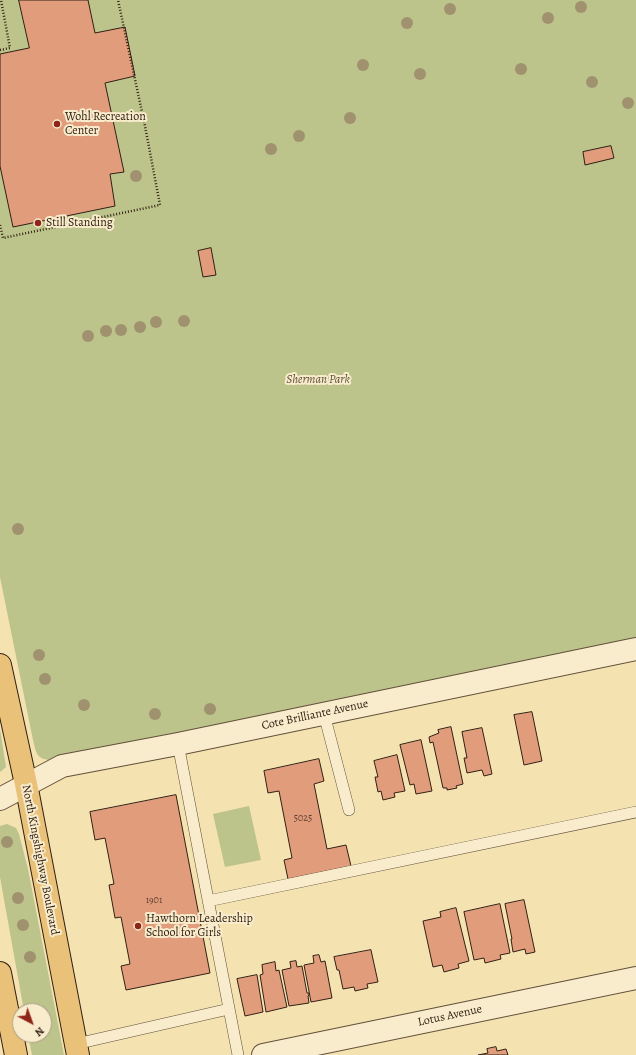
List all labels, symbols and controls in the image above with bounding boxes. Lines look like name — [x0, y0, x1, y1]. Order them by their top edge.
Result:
place label: Wohl Recreation Center — [65, 110, 146, 138]
marker: Wohl Recreation Center — [52, 119, 62, 129]
place label: Still Standing — [46, 216, 113, 230]
marker: Still Standing — [33, 218, 43, 228]
park label: Sherman Park — [286, 373, 350, 387]
street label: Cote Brilliante Avenue — [260, 697, 370, 733]
street label: North Kingshighway Boulevard — [18, 784, 62, 936]
house number: 5025 — [294, 813, 312, 825]
house number: 1901 — [146, 895, 162, 907]
place label: Hawthorn Leadership School for Girls — [146, 912, 253, 940]
marker: Hawthorn Leadership School for Girls — [133, 921, 143, 931]
street label: Lotus Avenue — [416, 1002, 484, 1030]
north arrow — [12, 1003, 52, 1043]
text: N — [32, 1023, 47, 1040]

